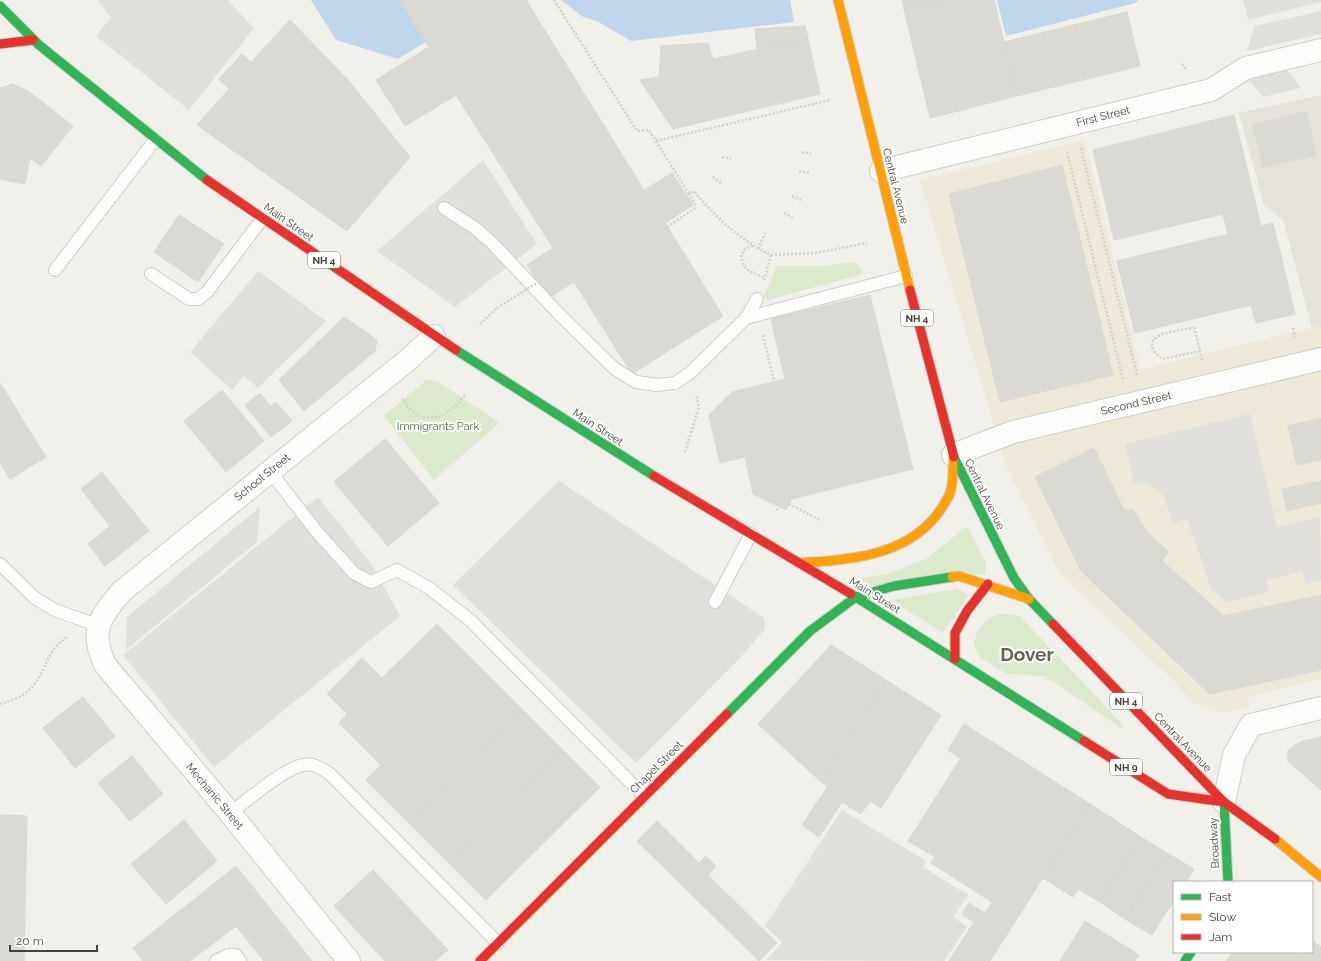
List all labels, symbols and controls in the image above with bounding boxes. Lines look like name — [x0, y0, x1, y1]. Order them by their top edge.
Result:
street label: First Street — [1075, 103, 1132, 129]
street label: Central Avenue — [880, 147, 911, 226]
street label: Main Street — [261, 201, 316, 244]
road number: NH 4 — [308, 252, 340, 268]
road number: NH 4 — [901, 310, 933, 326]
street label: Second Street — [1099, 389, 1173, 418]
street label: Main Street — [570, 406, 626, 449]
park label: Immigrants Park — [397, 420, 479, 433]
street label: School Street — [232, 451, 293, 504]
street label: Central Avenue — [962, 456, 1008, 532]
street label: Main Street — [847, 575, 903, 616]
district label: Dover — [1000, 643, 1054, 665]
road number: NH 4 — [1110, 693, 1142, 709]
street label: Central Avenue — [1151, 710, 1215, 775]
street label: Chapel Street — [627, 738, 686, 796]
road number: NH 9 — [1110, 759, 1142, 775]
street label: Mechanic Street — [183, 761, 246, 832]
street label: Broadway — [1207, 817, 1222, 869]
legend — [1173, 881, 1313, 953]
text: Fast — [1209, 890, 1232, 904]
text: Slow — [1209, 910, 1236, 924]
scale bar — [10, 927, 97, 953]
text: Jam — [1209, 930, 1232, 944]
text: 20 m — [16, 934, 44, 948]

